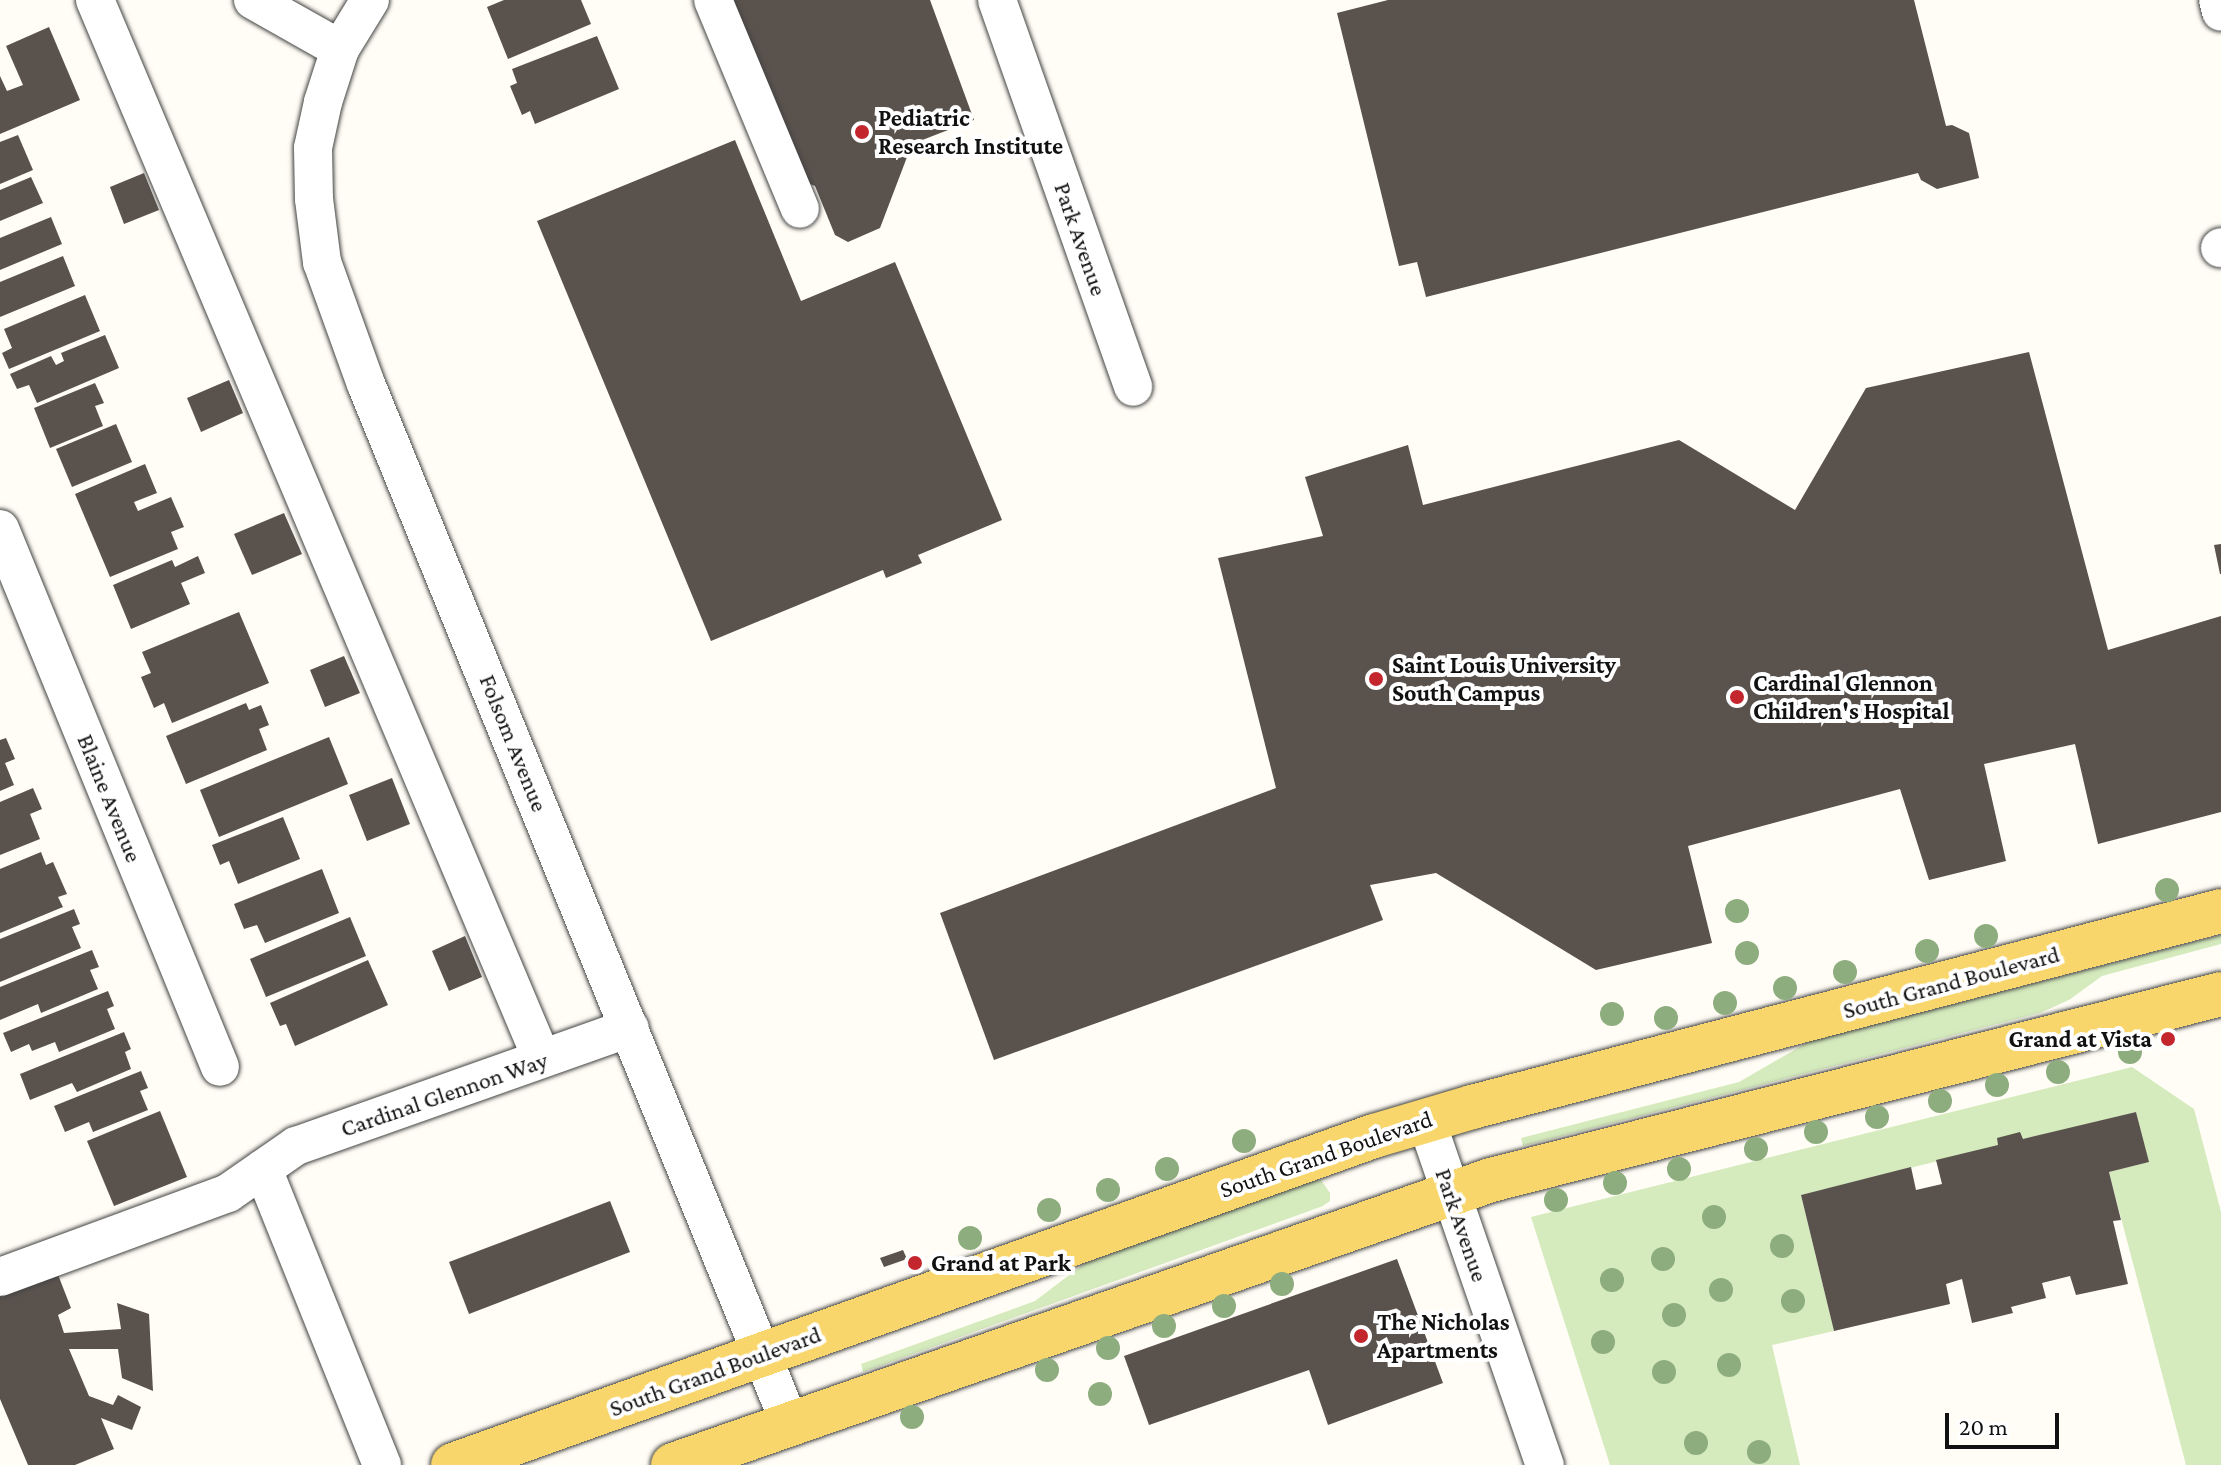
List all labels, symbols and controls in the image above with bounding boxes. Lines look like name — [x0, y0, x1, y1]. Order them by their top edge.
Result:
place label: Pediatric Research Institute — [878, 104, 1063, 160]
marker: Pediatric Research Institute — [853, 123, 871, 141]
street label: Park Avenue — [1048, 179, 1114, 299]
place label: Saint Louis University South Campus — [1392, 651, 1616, 707]
place label: Cardinal Glennon Children's Hospital — [1753, 669, 1950, 725]
street label: Folsom Avenue — [473, 670, 555, 816]
marker: Saint Louis University South Campus — [1367, 670, 1385, 688]
marker: Cardinal Glennon Children's Hospital — [1728, 688, 1746, 706]
street label: Blaine Avenue — [71, 730, 149, 866]
street label: South Grand Boulevard — [1840, 939, 2062, 1025]
place label: Grand at Vista — [2008, 1025, 2152, 1053]
marker: Grand at Vista — [2159, 1030, 2177, 1048]
street label: Cardinal Glennon Way — [337, 1045, 551, 1143]
street label: South Grand Boulevard — [1216, 1104, 1436, 1204]
street label: Park Avenue — [1429, 1165, 1495, 1285]
place label: Grand at Park — [931, 1249, 1071, 1277]
marker: Grand at Park — [906, 1254, 924, 1272]
place label: The Nicholas Apartments — [1377, 1308, 1510, 1364]
street label: South Grand Boulevard — [605, 1319, 825, 1423]
marker: The Nicholas Apartments — [1352, 1327, 1370, 1345]
scale bar — [1949, 1397, 2063, 1447]
text: 20 m — [1959, 1413, 2008, 1440]

